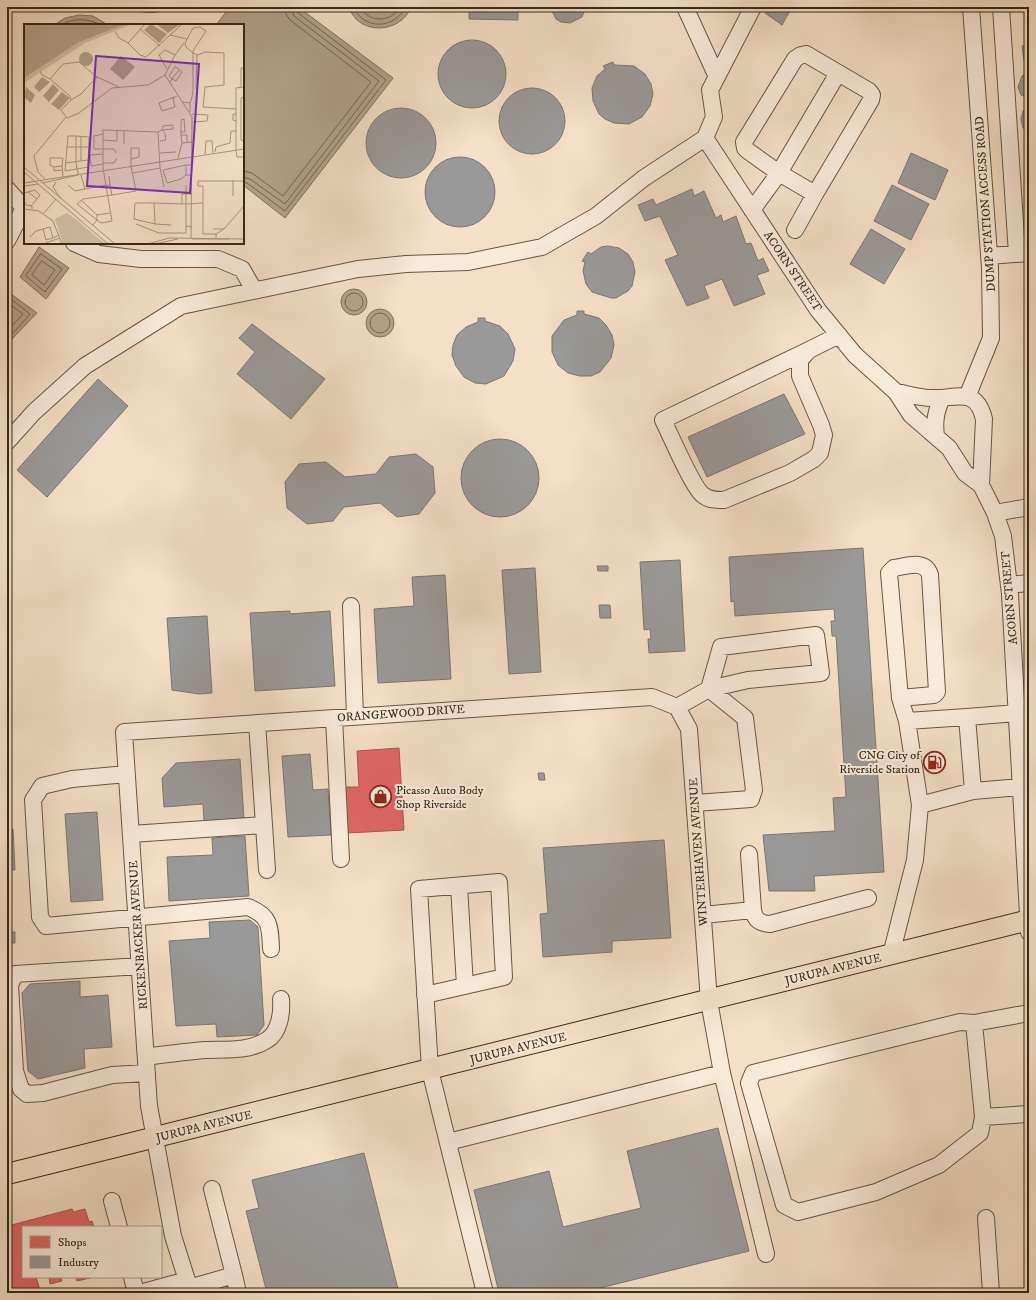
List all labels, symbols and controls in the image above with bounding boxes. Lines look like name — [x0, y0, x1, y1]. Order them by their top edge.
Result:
inset map — [24, 24, 244, 244]
street label: DUMP STATION ACCESS ROAD — [972, 116, 999, 292]
street label: ACORN STREET — [760, 228, 825, 314]
street label: ACORN STREET — [998, 551, 1021, 645]
street label: ORANGEWOOD DRIVE — [337, 702, 466, 725]
place label: CNG City of Riverside Station — [839, 748, 922, 777]
fuel station icon: CNG City of Riverside Station — [922, 749, 948, 775]
street label: WINTERHAVEN AVENUE — [686, 777, 711, 927]
place label: Picasso Auto Body Shop Riverside — [396, 783, 484, 812]
shop icon: Picasso Auto Body Shop Riverside — [367, 784, 393, 810]
street label: RICKENBACKER AVENUE — [126, 860, 151, 1010]
street label: JURUPA AVENUE — [782, 950, 883, 989]
street label: JURUPA AVENUE — [467, 1029, 568, 1068]
street label: JURUPA AVENUE — [153, 1107, 254, 1146]
legend — [22, 1226, 162, 1278]
text: Shops — [58, 1235, 86, 1250]
text: Industry — [58, 1255, 99, 1270]

